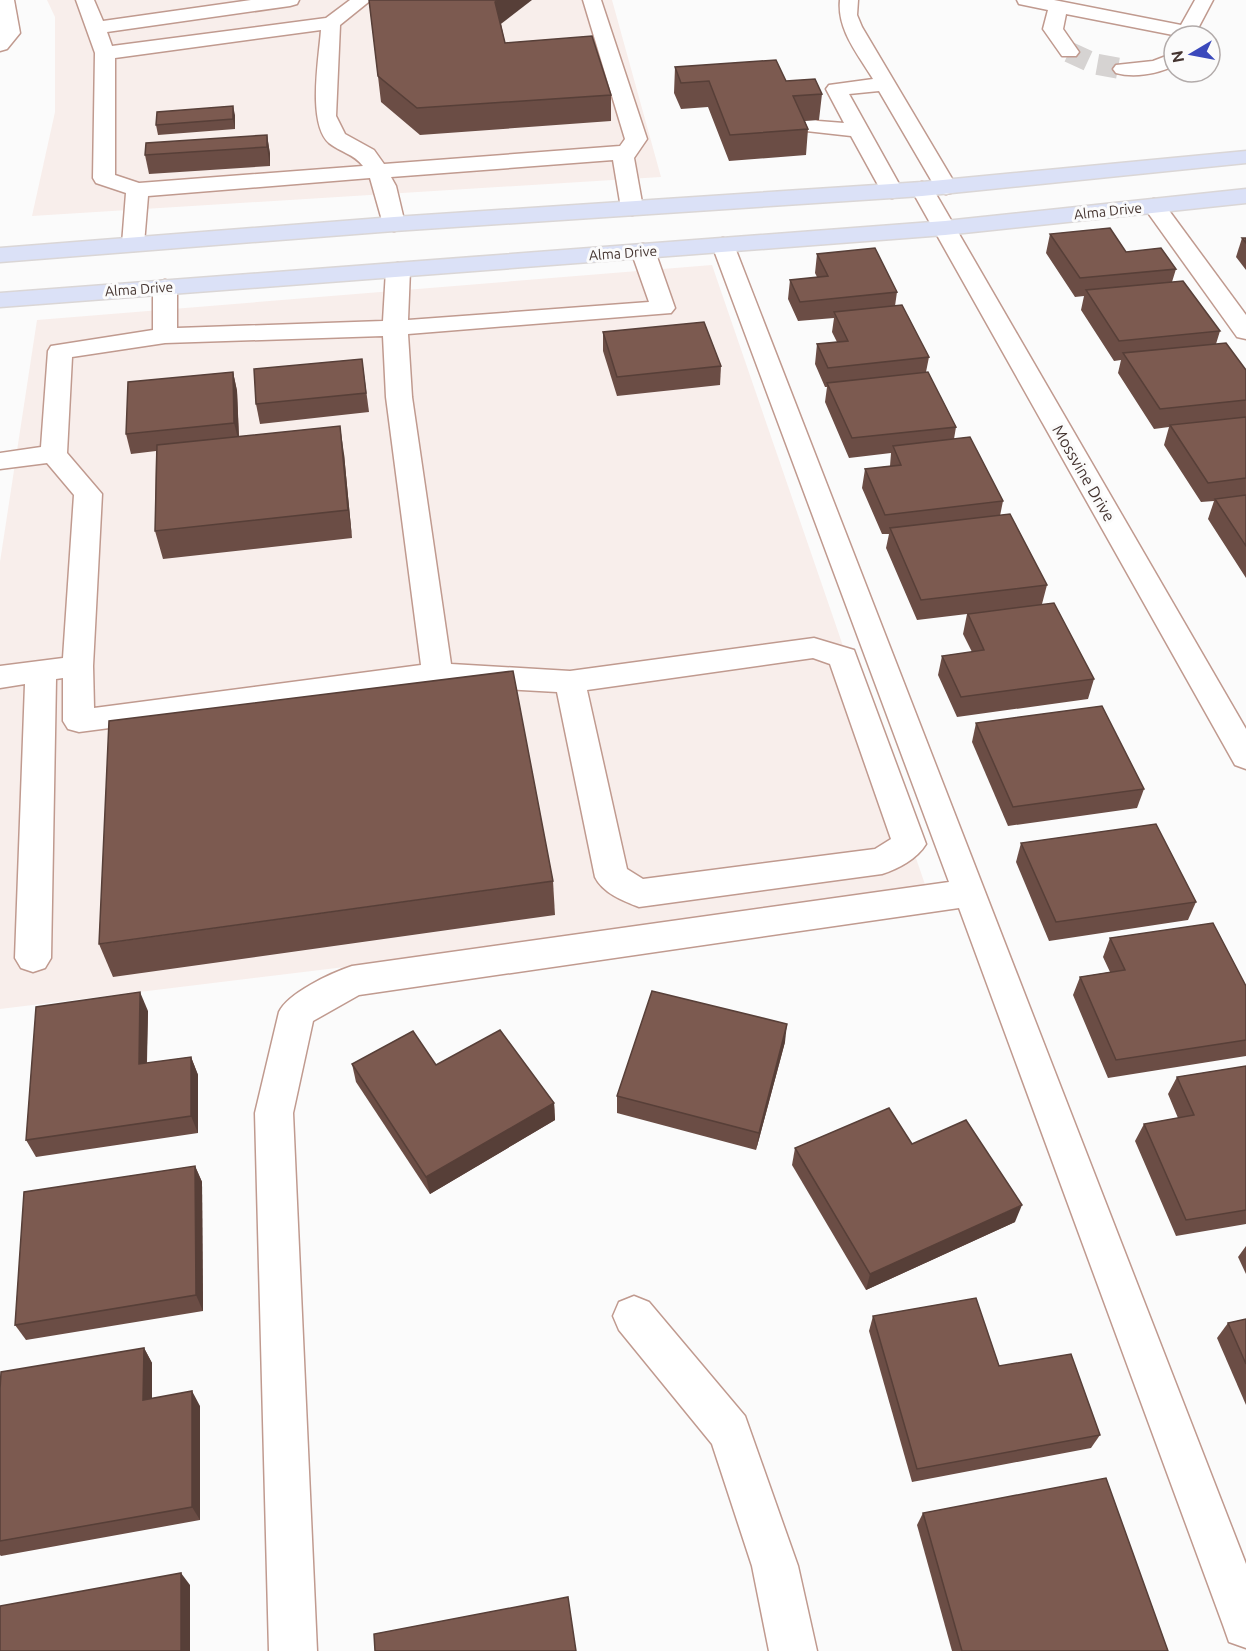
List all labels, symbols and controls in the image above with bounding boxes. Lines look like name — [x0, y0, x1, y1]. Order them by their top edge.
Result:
north arrow — [1162, 24, 1222, 84]
text: N — [1167, 49, 1187, 64]
street label: Alma Drive — [1073, 199, 1143, 223]
street label: Alma Drive — [588, 243, 658, 263]
street label: Alma Drive — [104, 279, 174, 299]
street label: Mossvine Drive — [1049, 422, 1119, 524]

